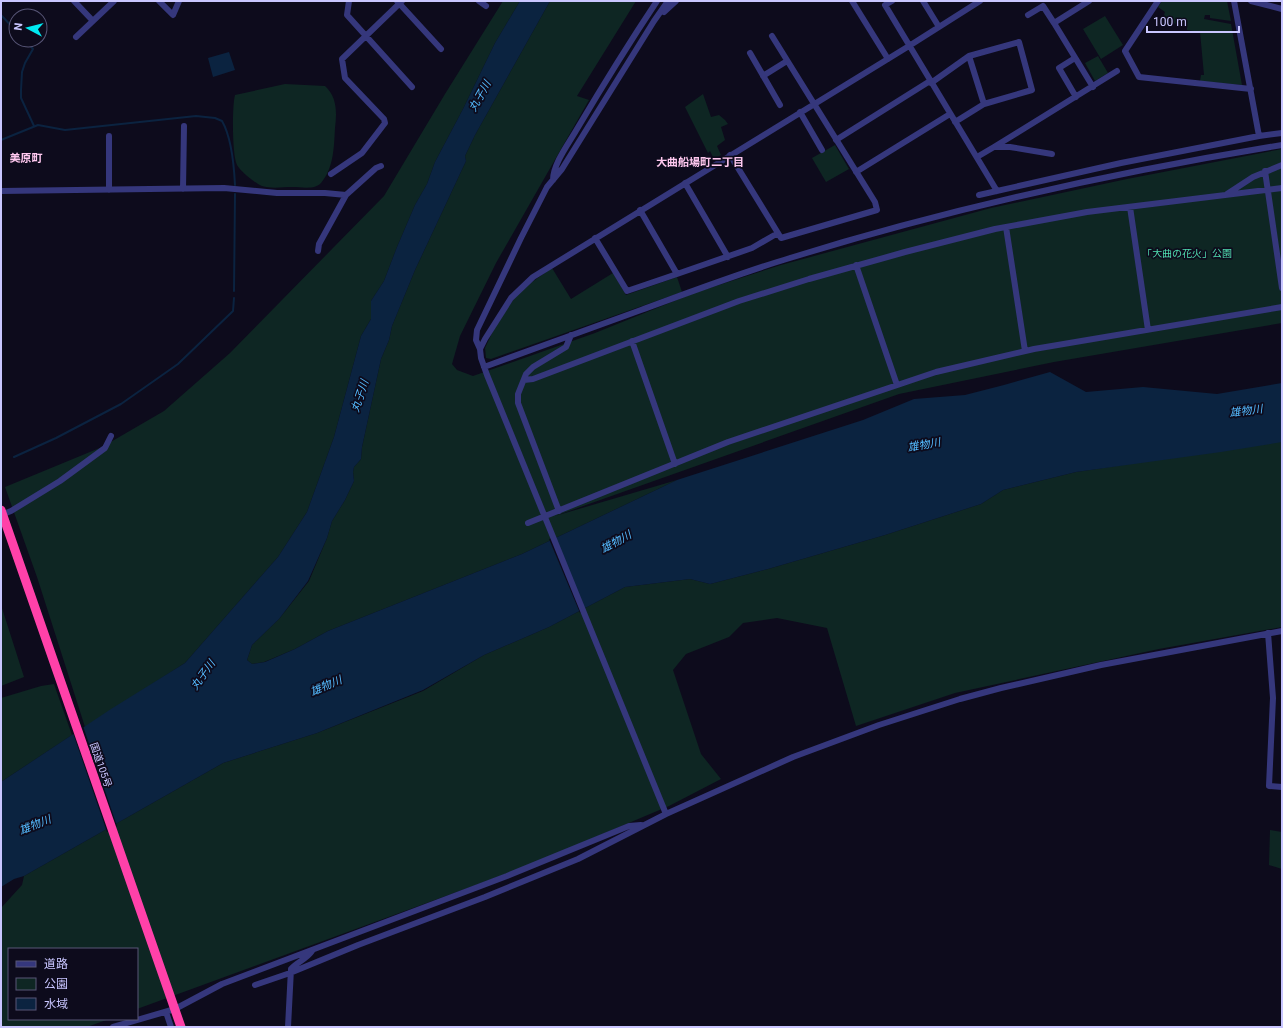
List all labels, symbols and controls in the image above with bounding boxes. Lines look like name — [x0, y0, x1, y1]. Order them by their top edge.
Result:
north arrow — [8, 8, 48, 48]
scale bar — [1147, 8, 1239, 34]
text: 100 m — [1153, 15, 1187, 29]
text: N — [12, 22, 26, 31]
water label: 丸子川 — [466, 78, 494, 114]
district label: 美原町 — [10, 152, 43, 165]
district label: 大曲船場町二丁目 — [656, 156, 744, 169]
park label: 「大曲の花火」公園 — [1142, 248, 1232, 259]
water label: 丸子川 — [349, 377, 372, 414]
water label: 雄物川 — [1229, 402, 1264, 419]
water label: 雄物川 — [907, 436, 942, 454]
water label: 雄物川 — [598, 528, 634, 556]
water label: 丸子川 — [188, 657, 219, 692]
water label: 雄物川 — [308, 673, 345, 698]
street label: 国道105号 — [88, 741, 114, 789]
water label: 雄物川 — [17, 812, 54, 837]
legend — [8, 948, 138, 1020]
text: 道路 — [44, 957, 68, 971]
text: 公園 — [44, 977, 68, 991]
text: 水域 — [44, 997, 68, 1011]

